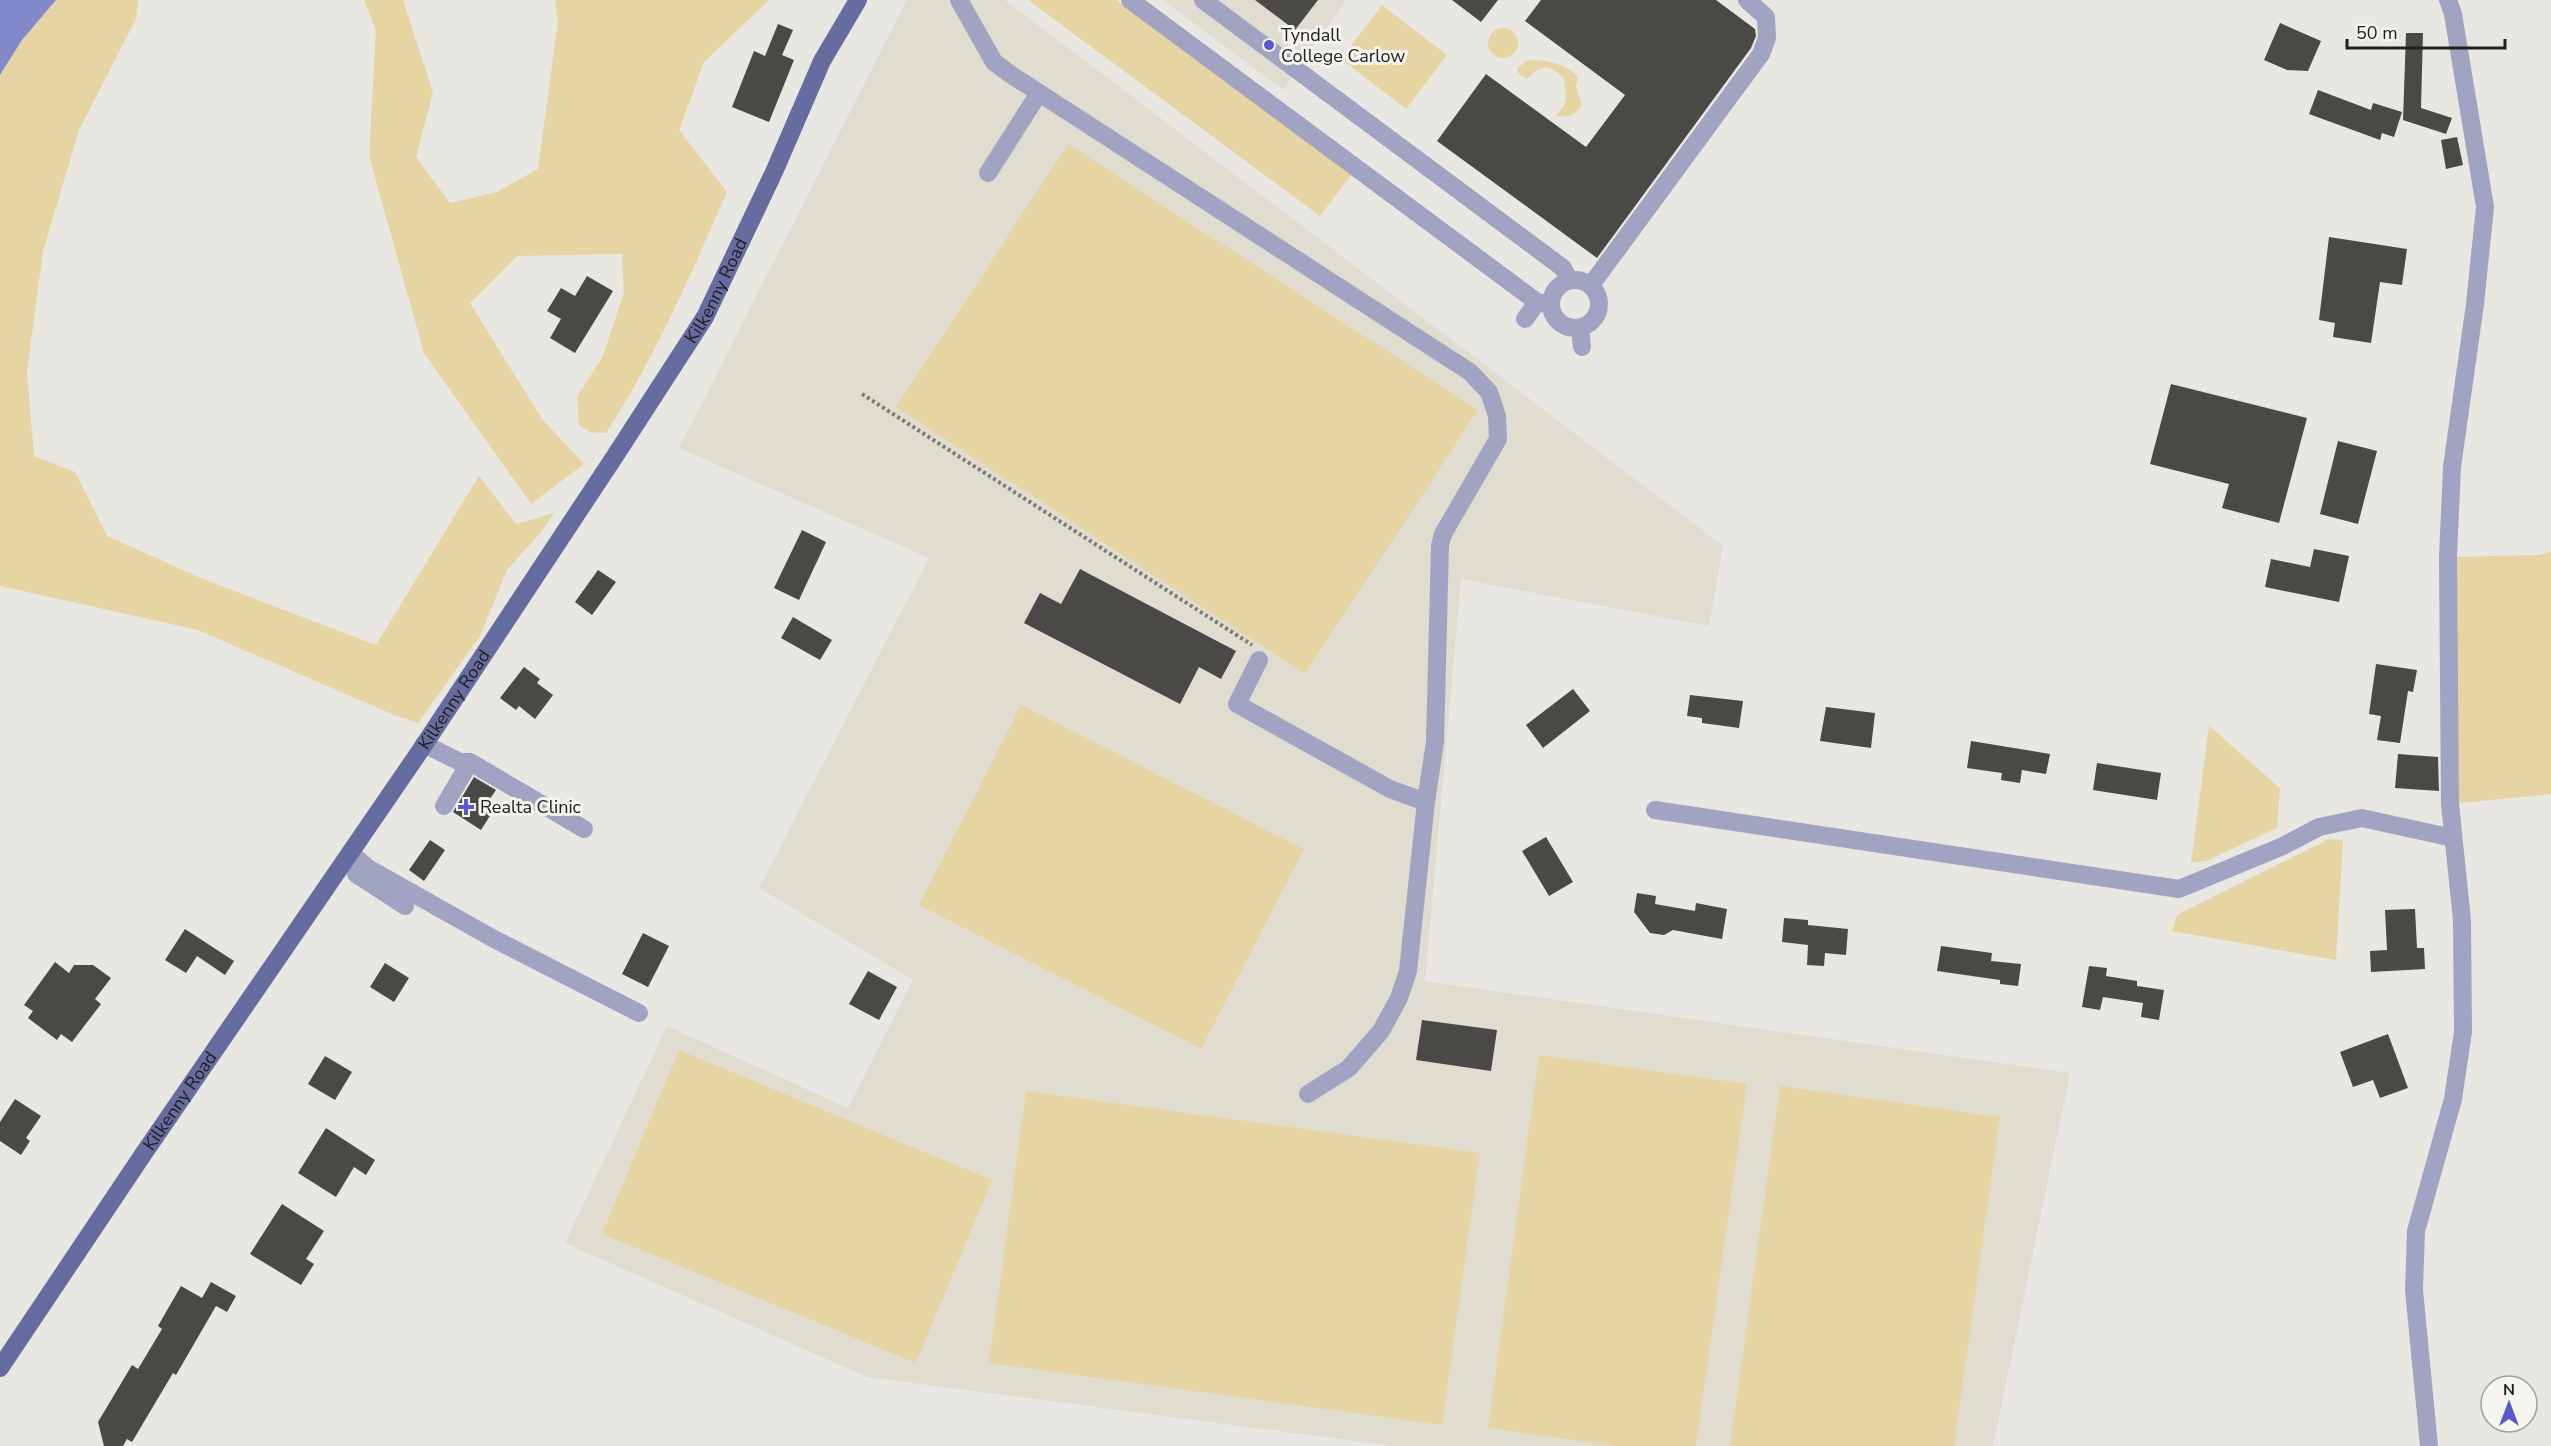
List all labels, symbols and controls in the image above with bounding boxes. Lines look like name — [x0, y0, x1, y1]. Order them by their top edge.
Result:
scale bar — [2347, 12, 2504, 50]
text: 50 m — [2356, 21, 2398, 45]
place label: Tyndall College Carlow — [1281, 23, 1405, 68]
marker: Tyndall College Carlow — [1262, 38, 1276, 52]
street label: Kilkenny Road — [679, 234, 753, 348]
street label: Kilkenny Road — [412, 645, 496, 754]
place label: Realta Clinic — [480, 795, 581, 819]
marker: Realta Clinic — [457, 798, 475, 816]
street label: Kilkenny Road — [137, 1047, 222, 1155]
north arrow — [2479, 1374, 2539, 1434]
text: N — [2503, 1379, 2515, 1401]

